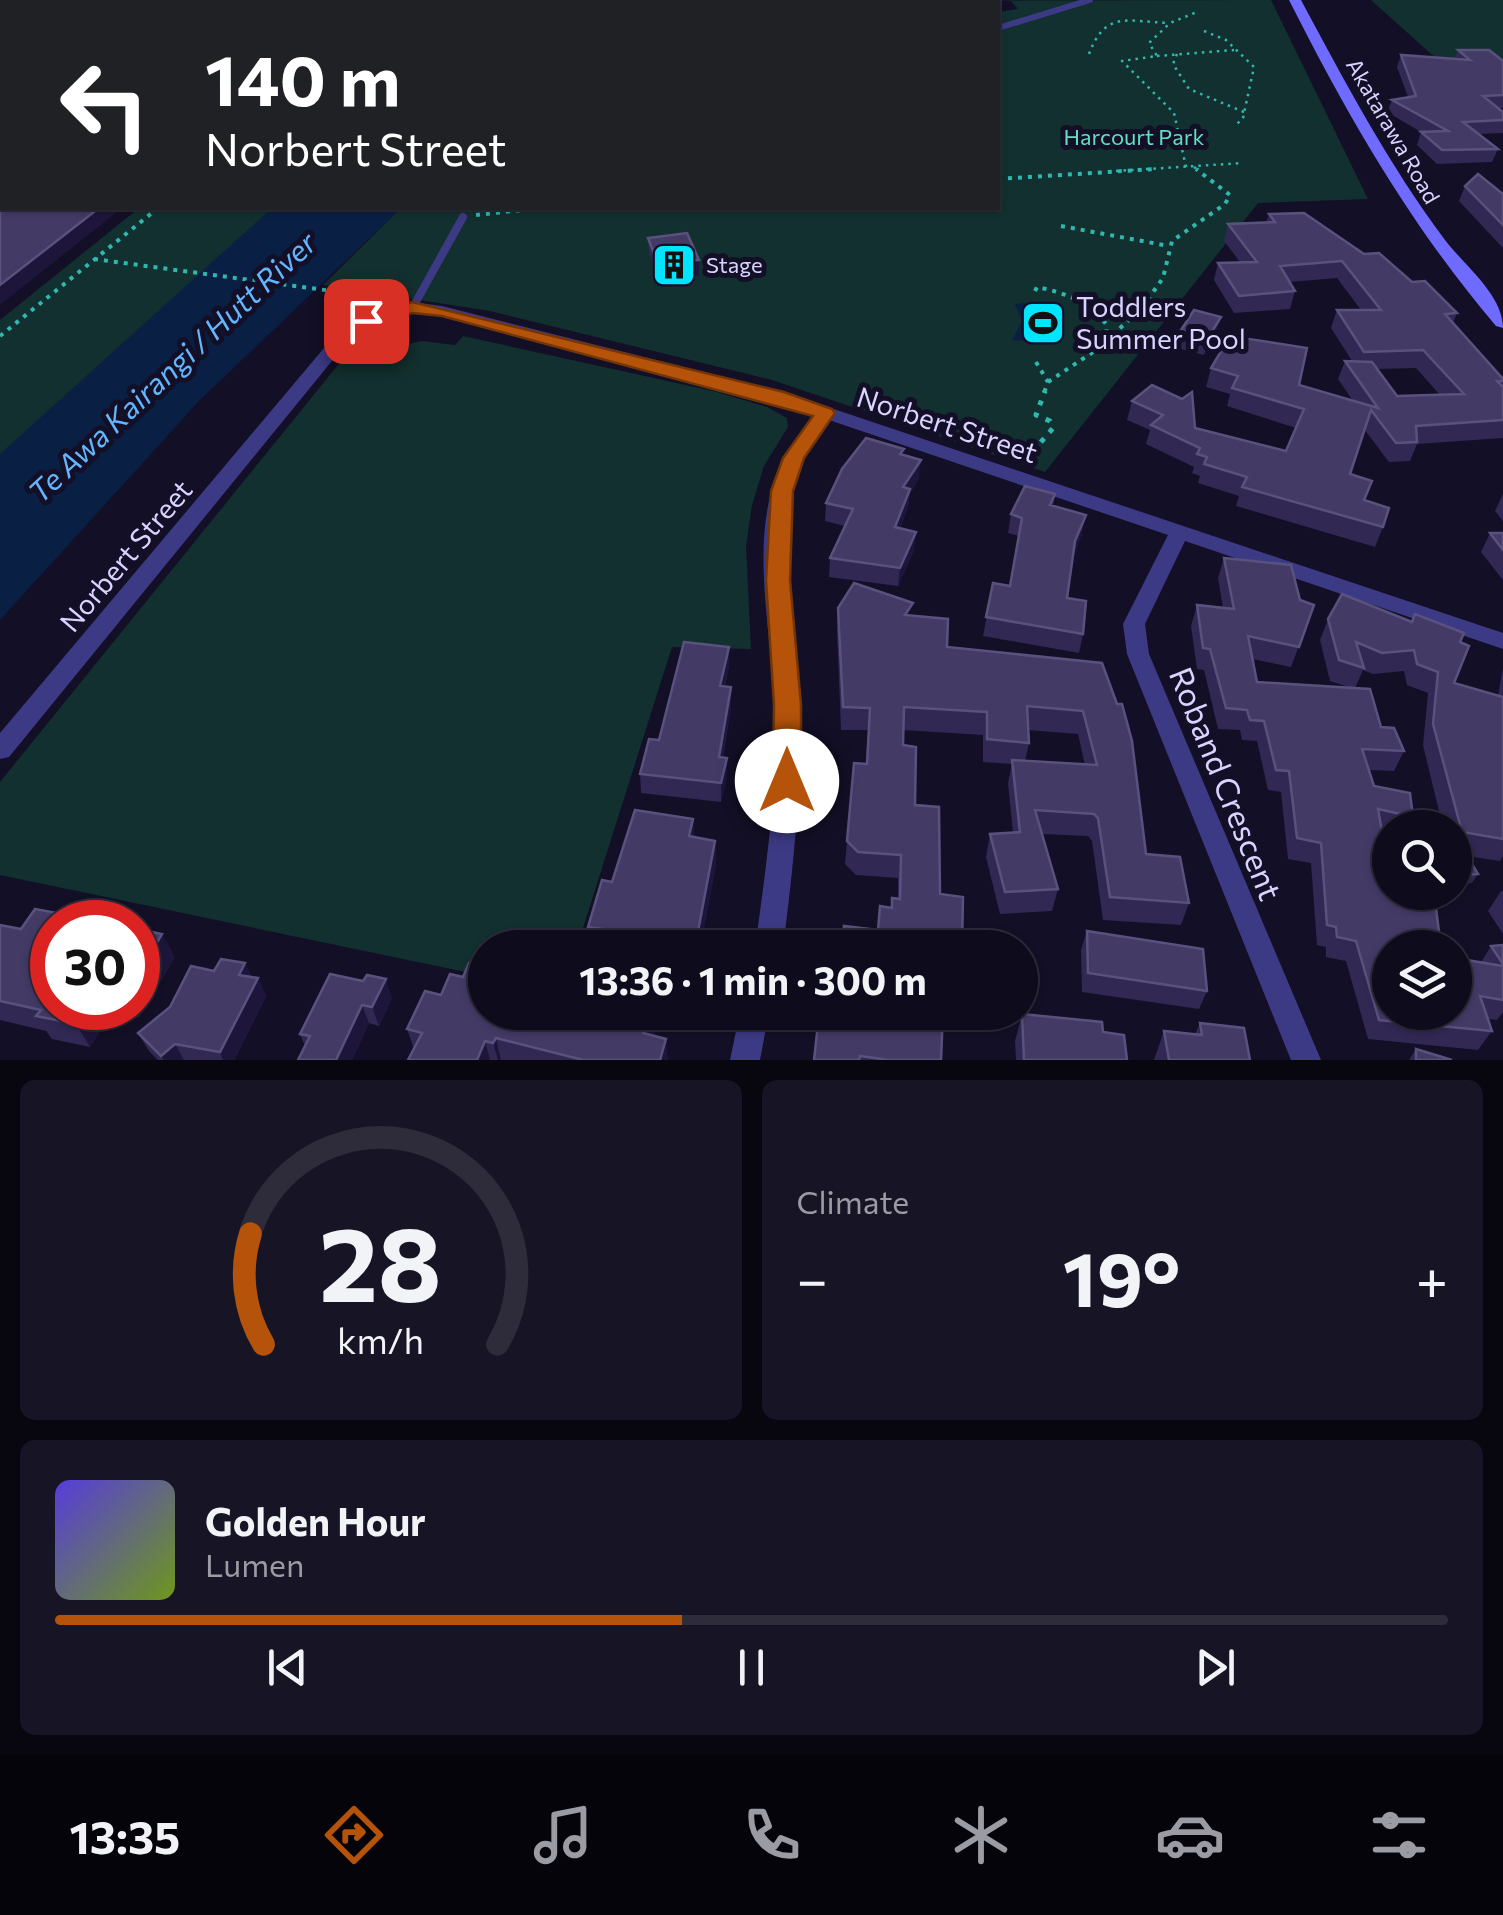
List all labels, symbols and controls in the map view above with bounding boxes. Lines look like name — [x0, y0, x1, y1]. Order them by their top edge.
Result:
text: 140 m — [205, 35, 401, 120]
icon: left — [40, 40, 170, 170]
street label: Akatarawa Road — [1341, 53, 1446, 208]
text: Norbert Street — [205, 120, 506, 175]
park label: Harcourt Park — [1064, 123, 1204, 150]
water label: Te Awa Kairangi / Hutt River — [20, 222, 324, 509]
building icon: Stage — [651, 242, 697, 288]
place label: Stage — [706, 251, 763, 278]
pin — [324, 279, 409, 364]
place label: Toddlers Summer Pool — [1076, 289, 1246, 355]
icon: arrive — [339, 294, 394, 349]
sports icon: Toddlers Summer Pool — [1020, 300, 1066, 346]
street label: Norbert Street — [853, 379, 1042, 469]
street label: Norbert Street — [52, 473, 199, 638]
street label: Roband Crescent — [1162, 661, 1292, 906]
position arrow — [735, 729, 839, 833]
map controls — [1372, 810, 1472, 1030]
button: search — [1372, 810, 1472, 910]
speed limit sign: 30 — [30, 900, 160, 1030]
button: layers — [1372, 930, 1472, 1030]
text: 13:36 · 1 min · 300 m — [579, 956, 927, 1003]
text: Climate — [797, 1181, 909, 1221]
text: 28 — [319, 1196, 442, 1323]
text: 19° — [1063, 1231, 1181, 1322]
text: − — [797, 1244, 828, 1311]
text: + — [1416, 1244, 1448, 1311]
text: km/h — [337, 1318, 424, 1361]
text: Golden Hour — [205, 1497, 426, 1544]
text: Lumen — [205, 1544, 304, 1584]
icon: previous — [260, 1640, 315, 1695]
icon: pause — [724, 1640, 779, 1695]
icon: next — [1188, 1640, 1243, 1695]
icon: directions — [319, 1800, 389, 1870]
icon: music — [528, 1800, 598, 1870]
icon: phone — [737, 1800, 807, 1870]
icon: climate — [946, 1800, 1016, 1870]
icon: car — [1155, 1800, 1225, 1870]
icon: filters — [1364, 1800, 1434, 1870]
text: 13:35 — [69, 1808, 180, 1863]

